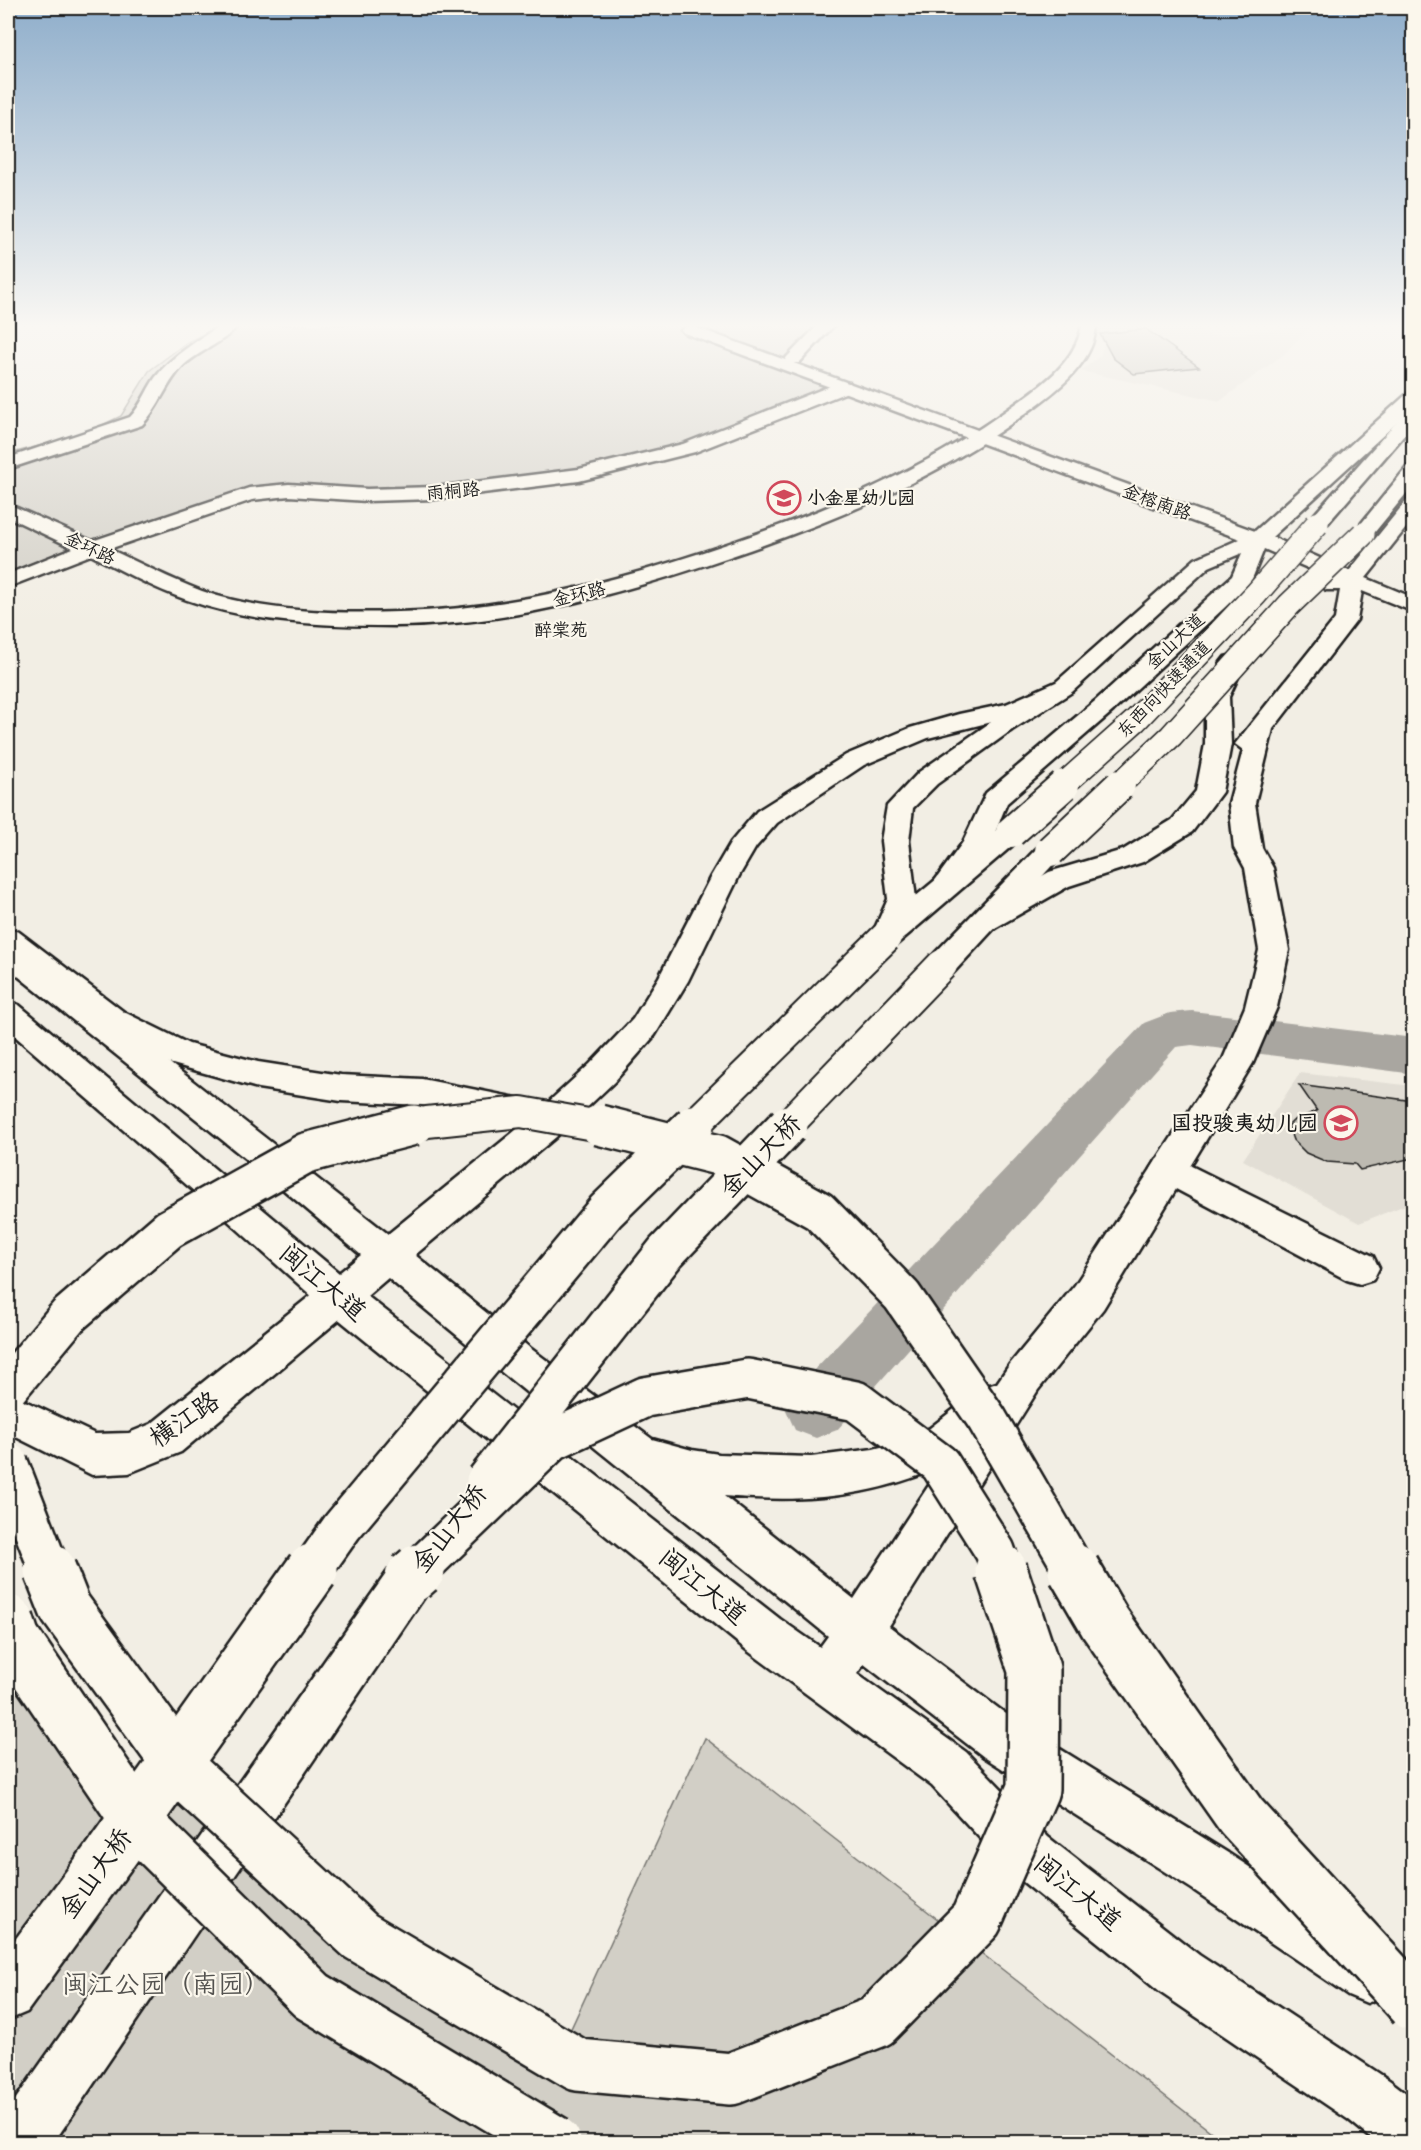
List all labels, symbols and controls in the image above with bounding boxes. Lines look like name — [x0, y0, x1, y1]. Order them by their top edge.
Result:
street label: 雨桐路 — [425, 480, 481, 506]
school or university icon: 小金星幼儿园 — [766, 480, 802, 516]
street label: 金榕南路 — [1119, 481, 1194, 527]
place label: 小金星幼儿园 — [807, 489, 915, 511]
street label: 金环路 — [60, 528, 118, 571]
street label: 金环路 — [551, 579, 608, 613]
street label: 金山大道 — [1143, 610, 1210, 675]
district label: 醉棠苑 — [534, 621, 588, 643]
street label: 东西向快速通道 — [1114, 637, 1217, 743]
school or university icon: 国投骏夷幼儿园 — [1323, 1105, 1359, 1141]
street label: 金山大桥 — [715, 1109, 811, 1206]
place label: 国投骏夷幼儿园 — [1171, 1112, 1318, 1139]
street label: 闽江大道 — [270, 1239, 371, 1331]
street label: 横江路 — [144, 1386, 228, 1457]
street label: 金山大桥 — [407, 1479, 497, 1581]
street label: 闽江大道 — [650, 1544, 751, 1634]
street label: 金山大桥 — [54, 1823, 142, 1927]
street label: 闽江大道 — [1025, 1850, 1126, 1940]
park label: 闽江公园（南园） — [62, 1971, 270, 2004]

